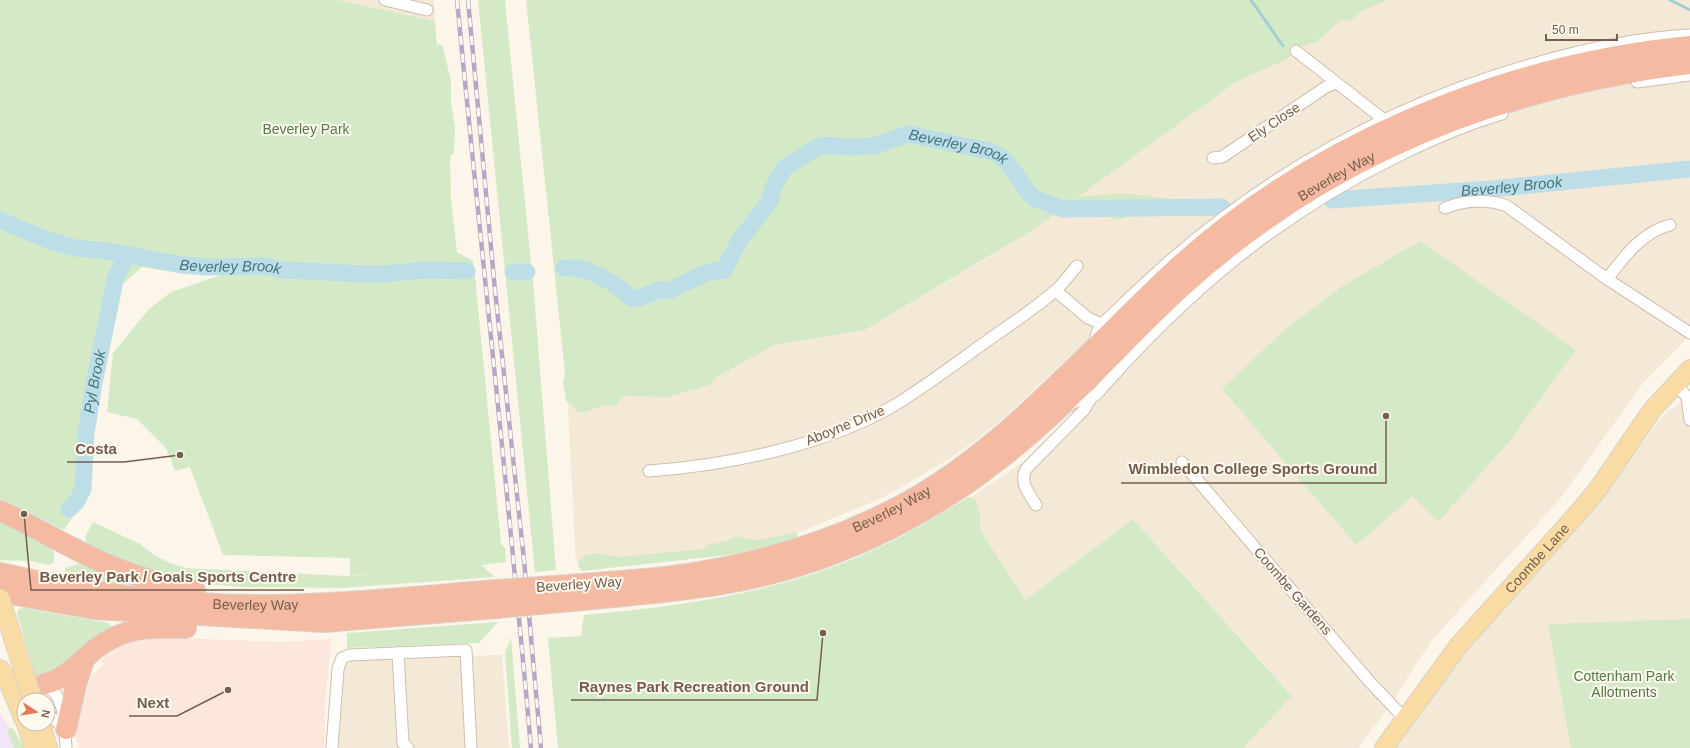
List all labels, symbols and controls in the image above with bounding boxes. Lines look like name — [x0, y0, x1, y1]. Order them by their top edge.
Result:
scale bar — [1546, 16, 1617, 42]
text: 50 m — [1552, 23, 1579, 37]
street label: Ely Close — [1245, 99, 1303, 145]
park label: Beverley Park — [262, 121, 351, 137]
water label: Beverley Brook — [907, 125, 1013, 168]
street label: Beverley Way — [1295, 148, 1378, 204]
water label: Beverley Brook — [1460, 173, 1564, 199]
water label: Beverley Brook — [179, 256, 284, 278]
water label: Pyl Brook — [80, 347, 109, 414]
street label: Aboyne Drive — [803, 402, 887, 448]
callout: Costa — [67, 435, 124, 462]
text: Costa — [75, 440, 117, 457]
callout: Wimbledon College Sports Ground — [1121, 456, 1386, 483]
text: Wimbledon College Sports Ground — [1128, 460, 1378, 477]
street label: Beverley Way — [850, 482, 933, 536]
street label: Coombe Lane — [1502, 520, 1573, 596]
street label: Coombe Gardens — [1251, 544, 1335, 638]
callout: Beverley Park / Goals Sports Centre — [31, 563, 304, 590]
text: Beverley Park / Goals Sports Centre — [40, 568, 296, 585]
street label: Beverley Way — [536, 573, 622, 595]
street label: Beverley Way — [212, 596, 299, 613]
park label: Cottenham Park Allotments — [1573, 668, 1676, 700]
callout: Raynes Park Recreation Ground — [571, 673, 817, 700]
text: Raynes Park Recreation Ground — [579, 678, 809, 695]
callout: Next — [129, 689, 177, 716]
north arrow — [16, 692, 56, 732]
text: Next — [137, 694, 169, 711]
text: N — [39, 709, 52, 719]

